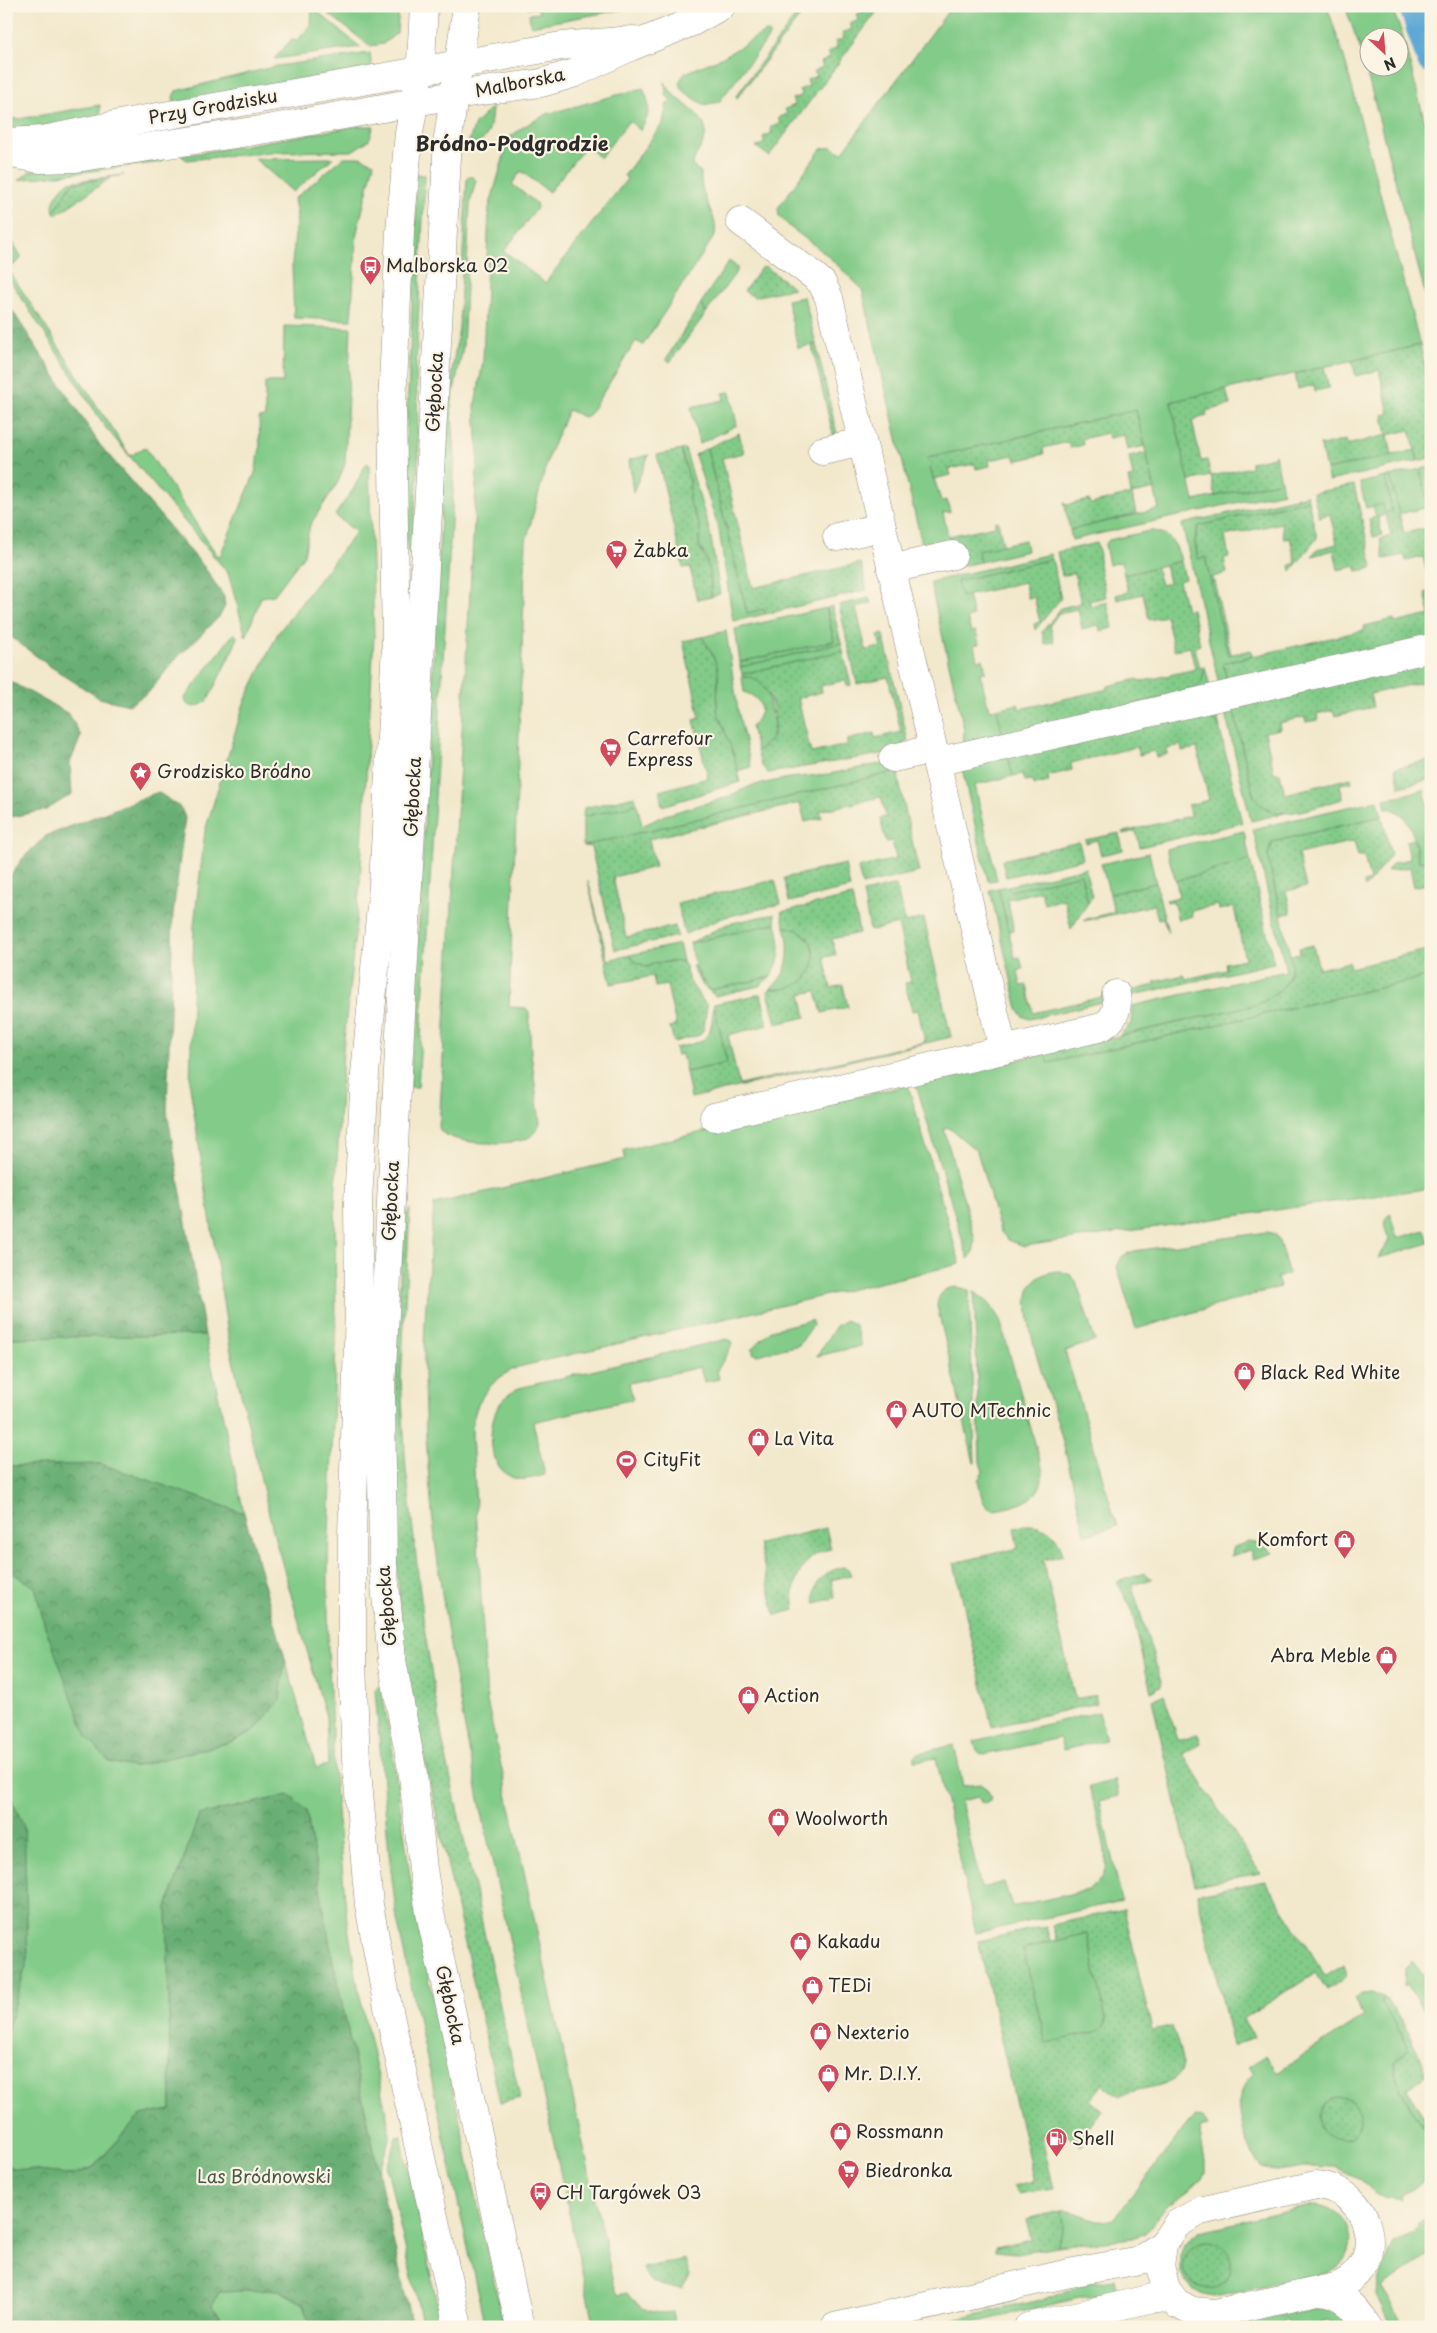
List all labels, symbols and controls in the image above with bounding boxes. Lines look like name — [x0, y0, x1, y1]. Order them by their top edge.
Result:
north arrow — [1360, 28, 1410, 78]
text: N — [1380, 52, 1400, 76]
street label: Malborska — [472, 59, 568, 103]
street label: Przy Grodzisku — [146, 81, 279, 130]
district label: Bródno-Podgrodzie — [415, 128, 609, 158]
place label: Malborska 02 — [386, 251, 509, 278]
bus stop icon: Malborska 02 — [358, 254, 382, 285]
street label: Głębocka — [418, 350, 449, 433]
place label: Żabka — [633, 536, 689, 563]
supermarket icon: Żabka — [605, 539, 629, 570]
place label: Carrefour Express — [627, 724, 713, 772]
supermarket icon: Carrefour Express — [599, 737, 623, 768]
street label: Głębocka — [396, 755, 427, 838]
place label: Grodzisko Bródno — [157, 757, 311, 784]
place icon: Grodzisko Bródno — [129, 760, 153, 791]
street label: Głębocka — [374, 1159, 405, 1242]
place label: Black Red White — [1260, 1358, 1400, 1385]
shop icon: Black Red White — [1232, 1361, 1256, 1392]
place label: AUTO MTechnic — [912, 1396, 1051, 1423]
shop icon: AUTO MTechnic — [884, 1399, 908, 1430]
place label: La Vita — [774, 1424, 835, 1451]
shop icon: La Vita — [746, 1427, 770, 1458]
place label: CityFit — [643, 1445, 701, 1472]
sports icon: CityFit — [615, 1448, 639, 1479]
place label: Komfort — [1257, 1525, 1328, 1552]
shop icon: Komfort — [1332, 1528, 1356, 1559]
street label: Głębocka — [368, 1564, 402, 1647]
place label: Abra Meble — [1270, 1641, 1371, 1668]
shop icon: Abra Meble — [1375, 1644, 1399, 1675]
place label: Action — [764, 1681, 820, 1708]
shop icon: Action — [736, 1684, 760, 1715]
place label: Woolworth — [795, 1804, 888, 1831]
shop icon: Woolworth — [767, 1807, 791, 1838]
place label: Kakadu — [817, 1927, 880, 1954]
shop icon: Kakadu — [789, 1930, 813, 1961]
street label: Głębocka — [430, 1962, 473, 2048]
place label: TEDi — [828, 1971, 871, 1998]
shop icon: TEDi — [800, 1974, 824, 2005]
place label: Nexterio — [836, 2018, 909, 2045]
shop icon: Nexterio — [808, 2021, 832, 2052]
place label: Mr. D.I.Y. — [844, 2059, 921, 2086]
shop icon: Mr. D.I.Y. — [816, 2062, 840, 2093]
place label: Rossmann — [856, 2117, 944, 2144]
shop icon: Rossmann — [828, 2120, 852, 2151]
place label: Shell — [1072, 2124, 1114, 2151]
fuel station icon: Shell — [1044, 2127, 1068, 2158]
place label: Biedronka — [865, 2156, 953, 2183]
supermarket icon: Biedronka — [837, 2159, 861, 2190]
park label: Las Bródnowski — [197, 2162, 331, 2189]
place label: CH Targówek 03 — [556, 2178, 701, 2205]
bus stop icon: CH Targówek 03 — [528, 2181, 552, 2212]

